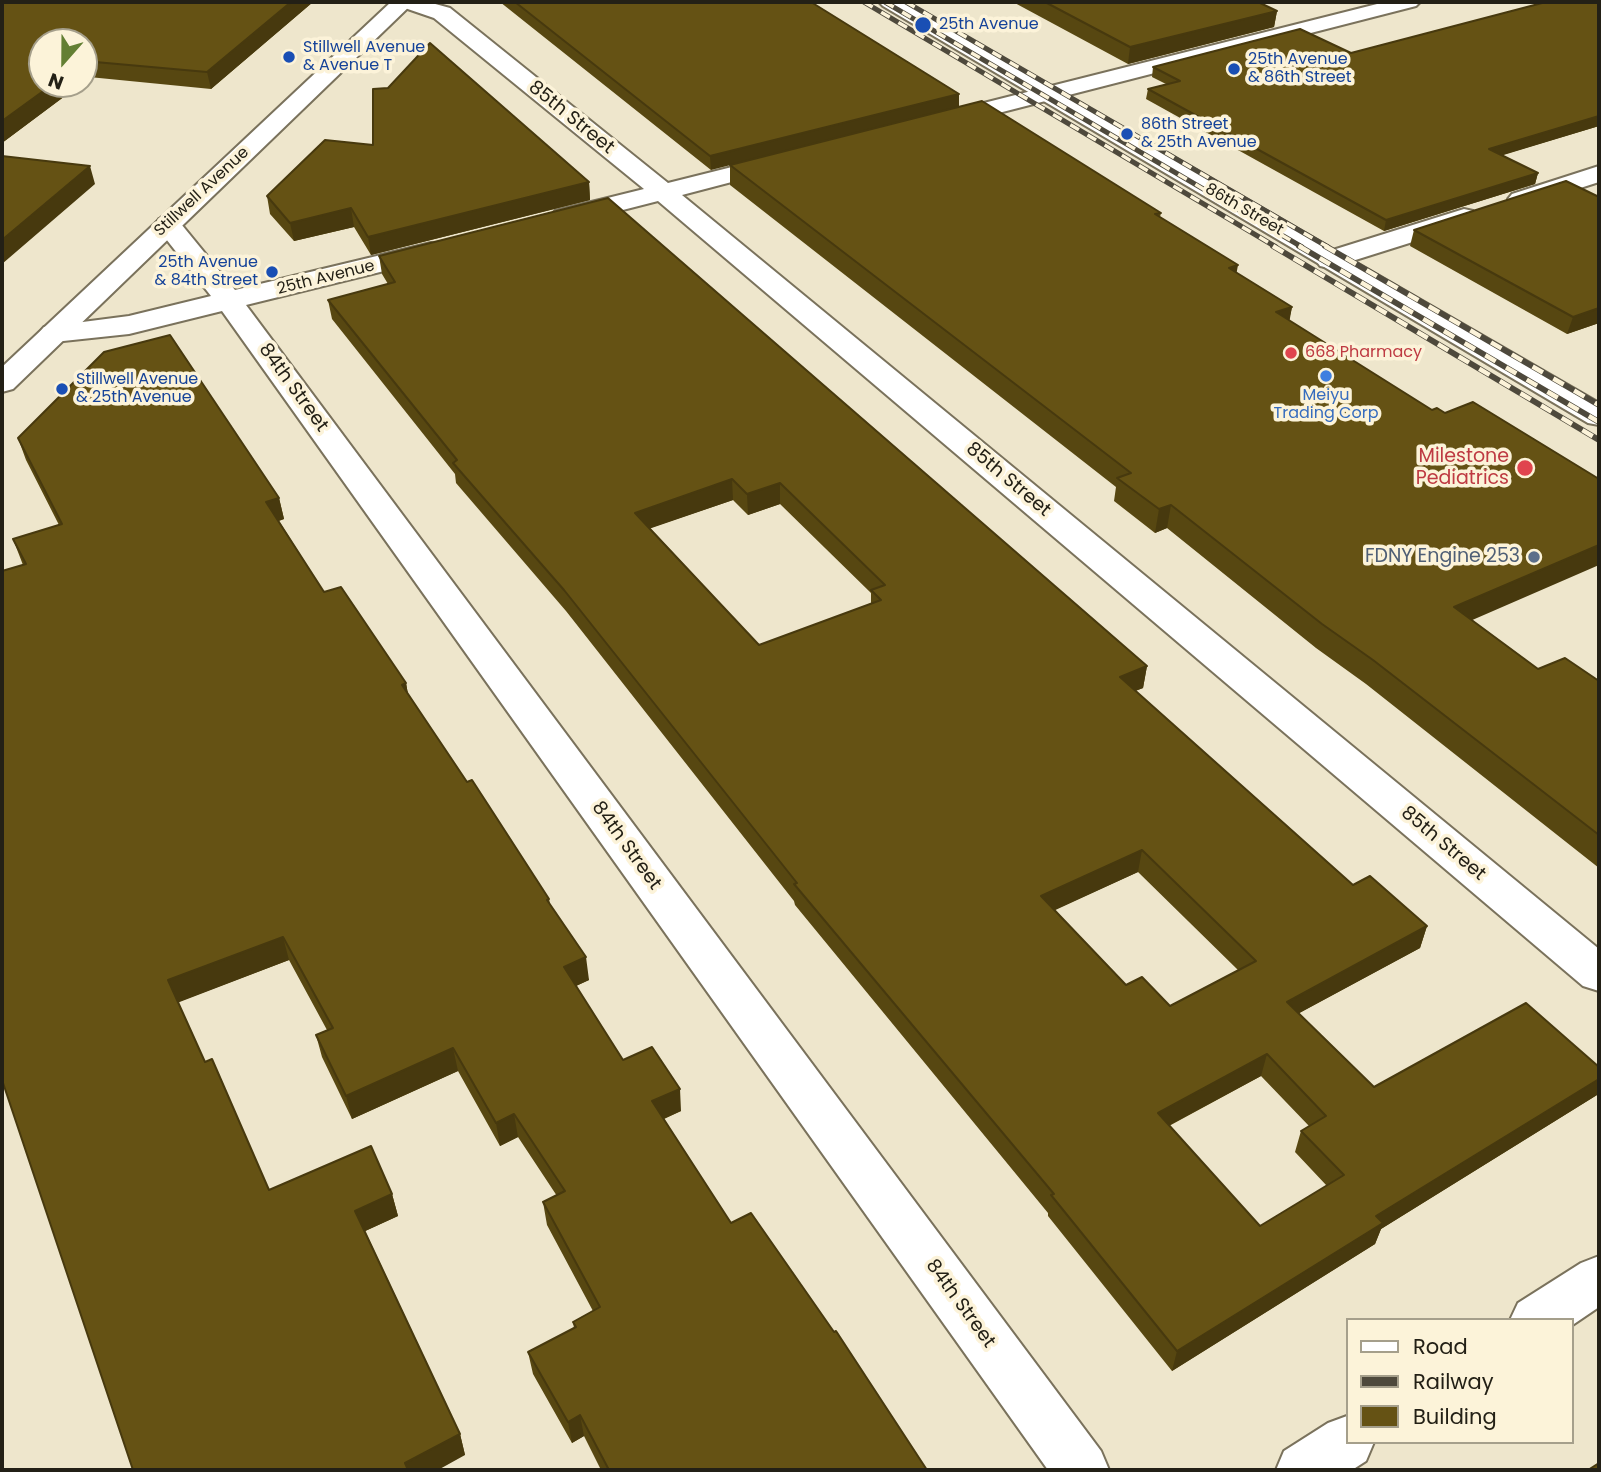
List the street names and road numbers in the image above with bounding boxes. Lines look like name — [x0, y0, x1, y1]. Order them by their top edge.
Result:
street label: 85th Street — [524, 77, 618, 159]
street label: Stillwell Avenue — [151, 143, 253, 241]
street label: 86th Street — [1201, 180, 1287, 240]
street label: 25th Avenue — [275, 257, 377, 299]
street label: 84th Street — [253, 339, 333, 437]
street label: 85th Street — [961, 438, 1055, 522]
street label: 84th Street — [586, 797, 666, 895]
street label: 85th Street — [1396, 802, 1490, 886]
street label: 84th Street — [920, 1255, 1000, 1353]

